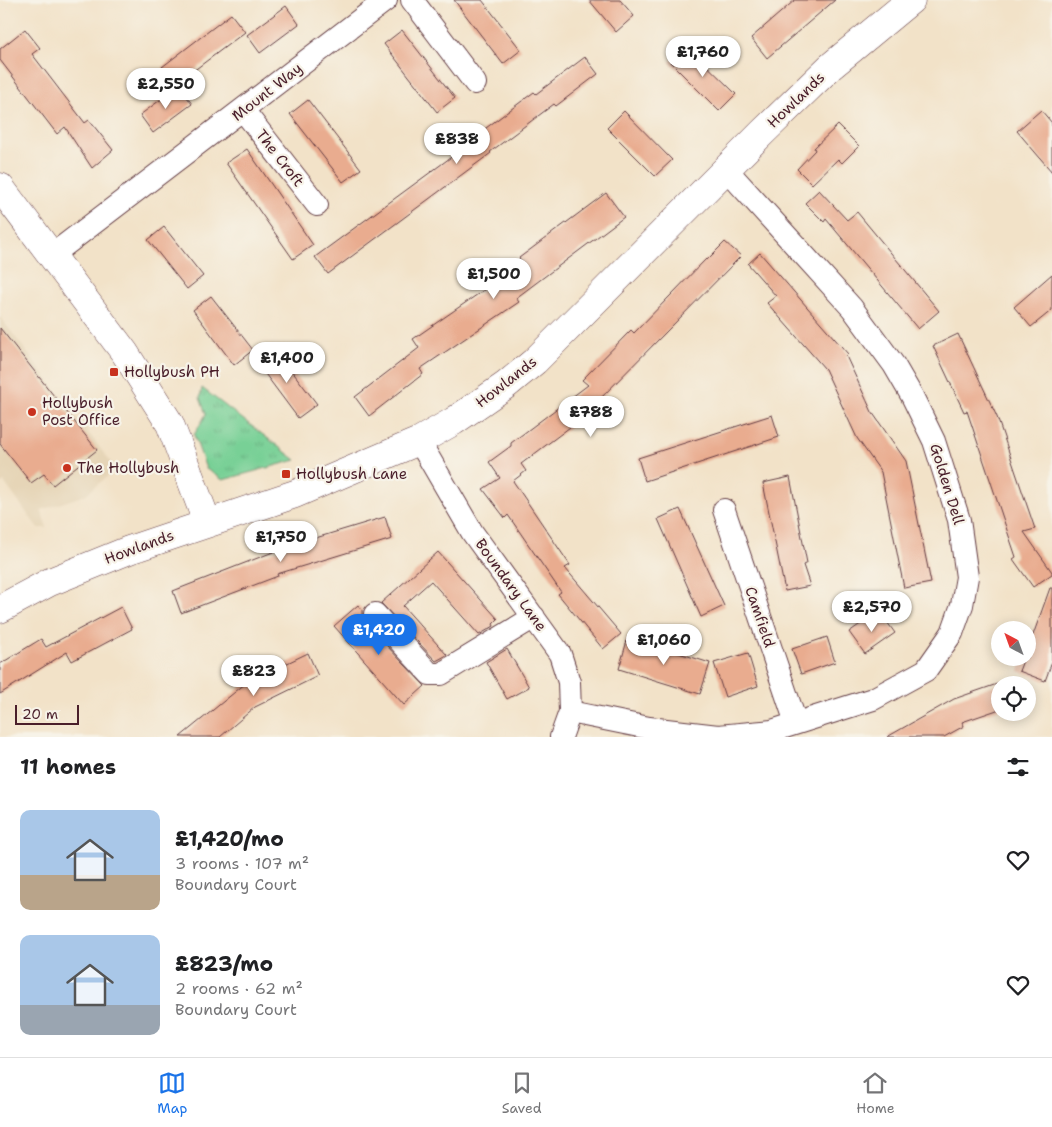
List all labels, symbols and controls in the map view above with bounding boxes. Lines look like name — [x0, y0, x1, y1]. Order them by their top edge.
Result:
pin: £1,760 — [662, 36, 744, 78]
text: £1,760 — [677, 41, 729, 62]
street label: Mount Way — [228, 58, 306, 126]
pin: £2,550 — [125, 68, 207, 110]
street label: Howlands — [763, 68, 829, 132]
text: £2,550 — [137, 73, 195, 94]
pin: £838 — [427, 122, 487, 165]
street label: The Croft — [251, 125, 309, 191]
text: £838 — [435, 128, 479, 149]
pin: £1,500 — [453, 258, 535, 300]
text: £1,500 — [467, 263, 521, 284]
pin: £1,400 — [246, 342, 328, 384]
text: £1,400 — [260, 347, 314, 368]
street label: Howlands — [471, 352, 541, 412]
place label: Hollybush PH — [124, 362, 220, 382]
marker: Hollybush PH — [108, 366, 120, 378]
place label: Hollybush Post Office — [42, 393, 120, 430]
pin: £788 — [561, 396, 621, 438]
text: £788 — [569, 401, 613, 422]
marker: Hollybush Post Office — [26, 406, 38, 418]
street label: Golden Dell — [925, 441, 969, 527]
place label: The Hollybush — [77, 458, 180, 478]
marker: The Hollybush — [61, 462, 73, 474]
place label: Hollybush Lane — [296, 464, 407, 484]
marker: Hollybush Lane — [280, 468, 292, 480]
pin: £1,750 — [240, 520, 322, 563]
street label: Howlands — [101, 525, 177, 569]
text: £1,750 — [255, 526, 307, 547]
street label: Boundary Lane — [471, 535, 551, 635]
street label: Camfield — [740, 584, 780, 651]
pin: £2,570 — [831, 590, 913, 633]
text: £2,570 — [843, 596, 901, 617]
pin: £1,420 — [338, 614, 420, 656]
text: £1,420 — [353, 619, 405, 640]
north arrow — [991, 621, 1036, 666]
map controls — [991, 621, 1036, 721]
pin: £1,060 — [623, 624, 705, 666]
text: £1,060 — [637, 629, 691, 650]
pin: £823 — [224, 654, 284, 697]
text: £823 — [232, 660, 276, 681]
button: locate — [991, 676, 1036, 721]
scale bar — [15, 702, 79, 725]
text: 20 m — [22, 705, 58, 723]
text: 11 homes — [20, 753, 116, 781]
icon: filters — [1004, 753, 1032, 781]
text: £1,420/mo — [175, 825, 284, 853]
icon: home — [60, 830, 120, 890]
icon: heart — [1004, 846, 1032, 874]
text: 3 rooms · 107 m² — [175, 853, 309, 874]
text: Boundary Court — [175, 874, 297, 895]
text: £823/mo — [175, 950, 273, 978]
icon: home — [60, 955, 120, 1015]
icon: heart — [1004, 971, 1032, 999]
text: 2 rooms · 62 m² — [175, 978, 303, 999]
text: Boundary Court — [175, 999, 297, 1020]
tab: Map — [157, 1069, 187, 1117]
tab: Saved — [502, 1069, 542, 1117]
tab: Home — [856, 1069, 895, 1117]

